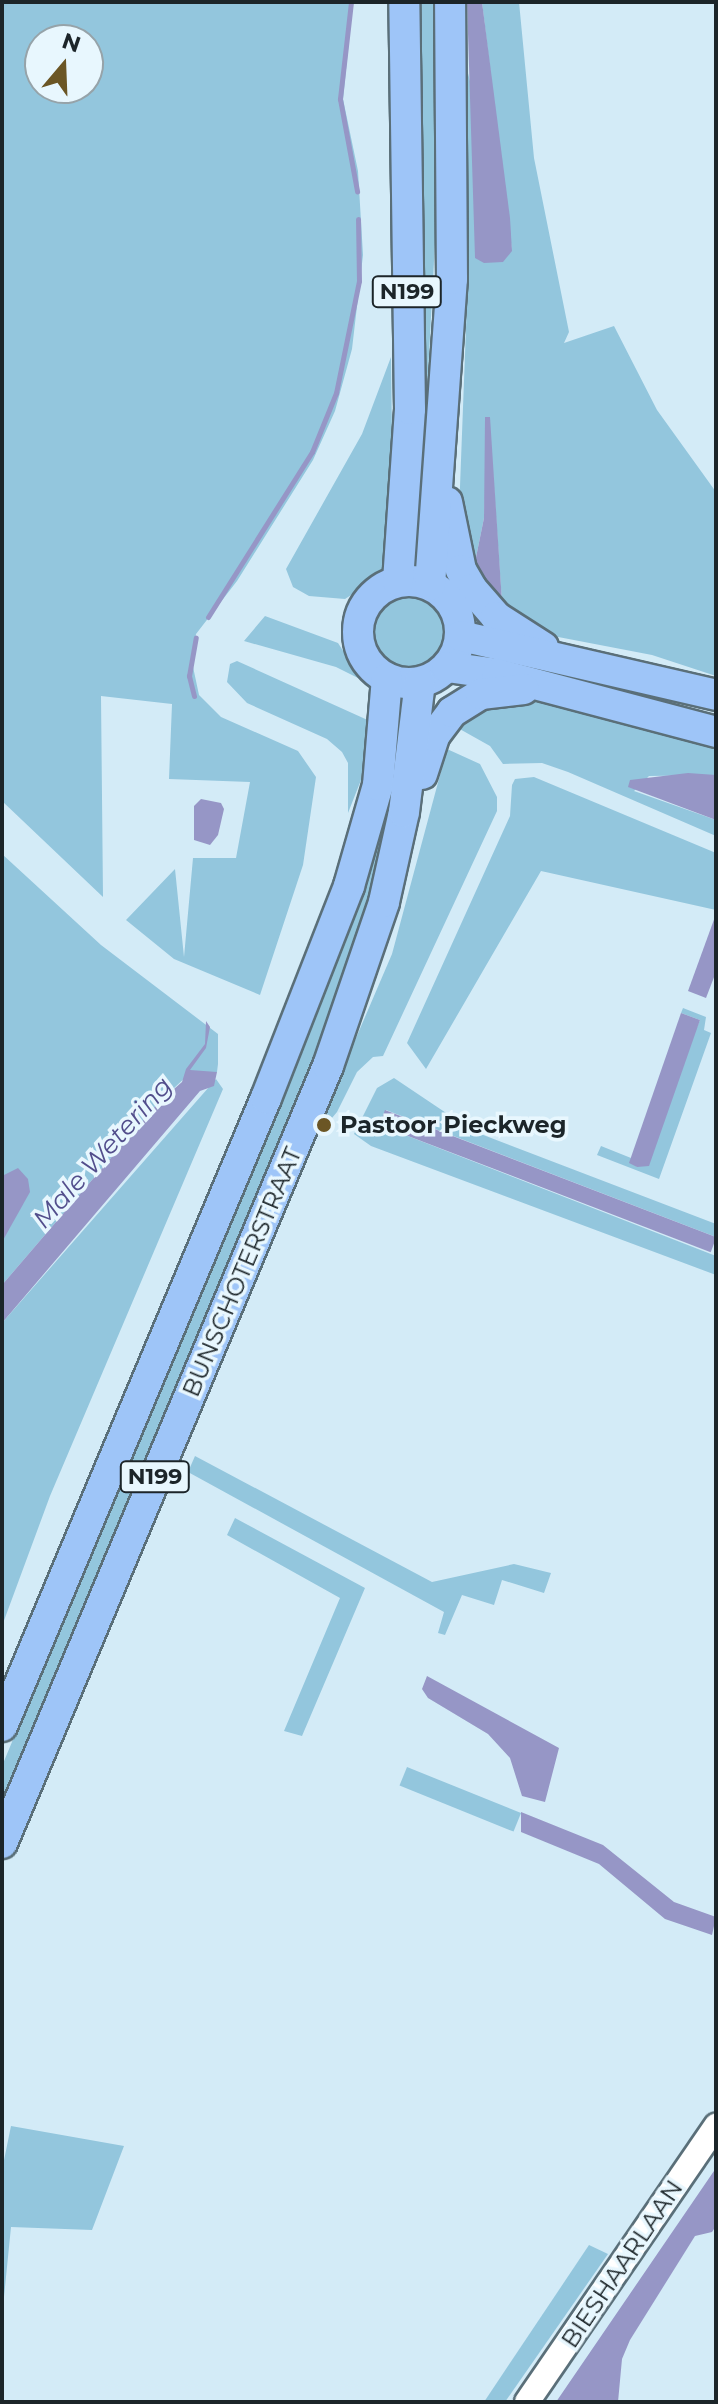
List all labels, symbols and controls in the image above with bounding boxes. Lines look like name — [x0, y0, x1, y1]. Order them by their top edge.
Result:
north arrow — [24, 24, 104, 104]
text: N — [59, 27, 84, 58]
road number: N199 — [371, 274, 443, 310]
water label: Male Wetering — [27, 1071, 179, 1235]
place label: Pastoor Pieckweg — [340, 1111, 566, 1139]
marker: Pastoor Pieckweg — [315, 1116, 333, 1134]
street label: BUNSCHOTERSTRAAT — [176, 1143, 308, 1401]
road number: N199 — [119, 1459, 191, 1495]
street label: BIESHAARLAAN — [555, 2175, 689, 2353]

